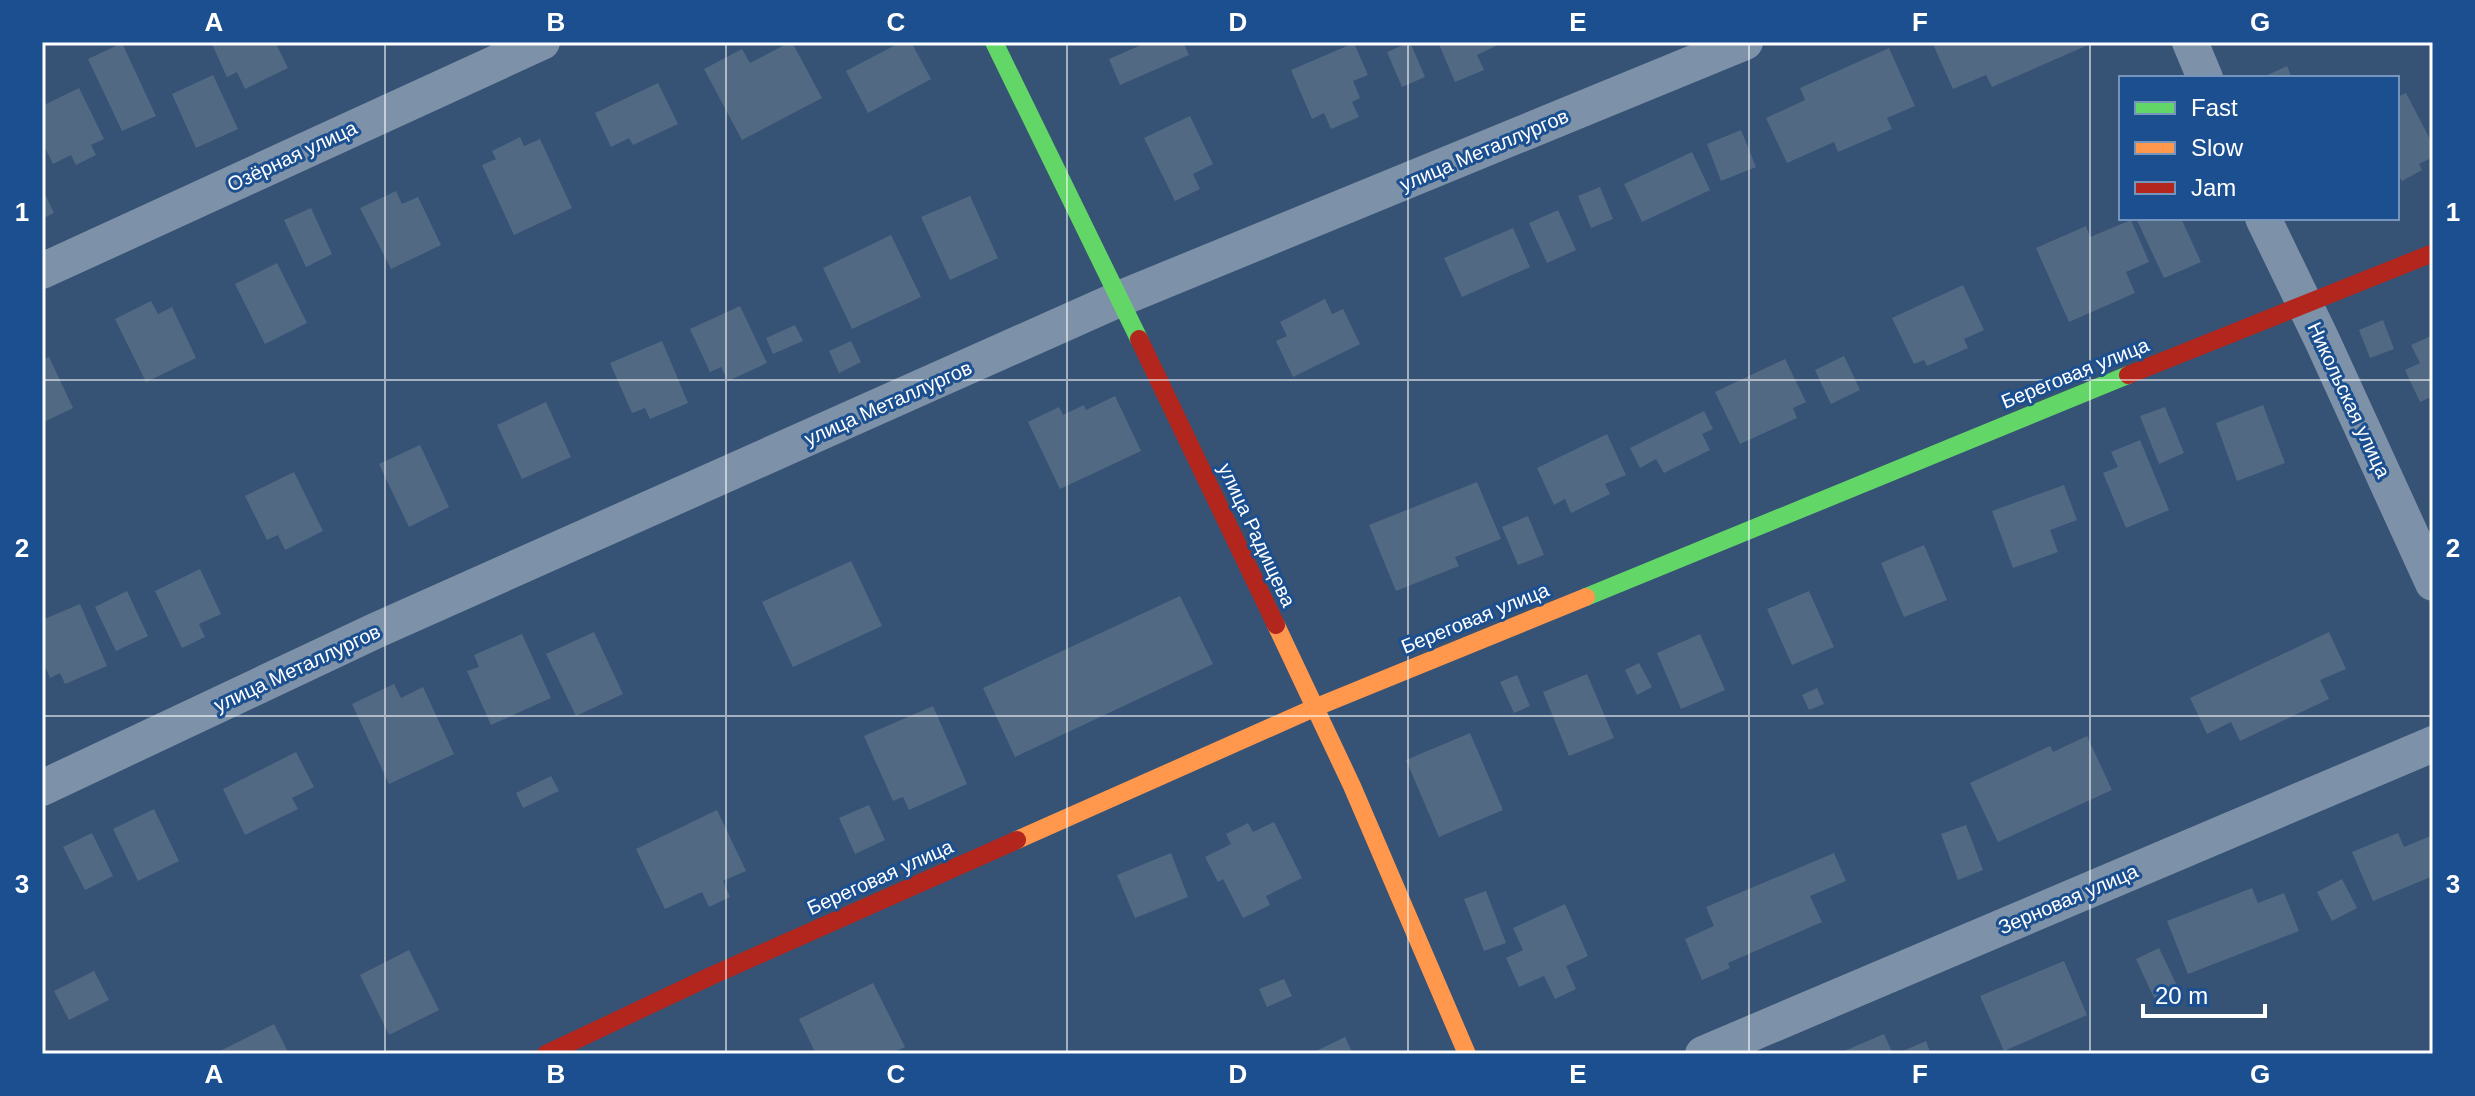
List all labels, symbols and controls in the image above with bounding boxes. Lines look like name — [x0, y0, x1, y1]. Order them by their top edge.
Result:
text: A — [205, 7, 224, 37]
text: B — [547, 7, 565, 37]
text: C — [887, 7, 906, 37]
text: D — [1229, 7, 1247, 37]
text: E — [1569, 7, 1587, 37]
text: F — [1912, 7, 1928, 37]
text: G — [2250, 7, 2270, 37]
legend — [2119, 76, 2399, 220]
text: Fast — [2191, 94, 2238, 121]
street label: улица Металлургов — [1396, 105, 1572, 195]
street label: Озёрная улица — [224, 116, 361, 196]
text: Slow — [2191, 134, 2244, 161]
text: Jam — [2191, 174, 2236, 201]
text: 1 — [15, 197, 29, 227]
text: 1 — [2446, 197, 2460, 227]
street label: Никольская улица — [2303, 319, 2395, 482]
street label: Береговая улица — [1998, 333, 2153, 413]
street label: улица Металлургов — [801, 356, 975, 450]
street label: улица Радищева — [1214, 460, 1300, 611]
text: 2 — [15, 533, 29, 563]
text: 2 — [2446, 533, 2460, 563]
street label: Береговая улица — [1398, 578, 1553, 658]
street label: улица Металлургов — [210, 620, 384, 716]
street label: Береговая улица — [804, 835, 957, 919]
street label: Зерновая улица — [1995, 859, 2142, 938]
text: 3 — [15, 869, 29, 899]
text: 3 — [2446, 869, 2460, 899]
scale bar — [2143, 968, 2265, 1018]
text: 20 m — [2155, 982, 2208, 1009]
text: A — [205, 1059, 224, 1089]
text: B — [547, 1059, 565, 1089]
text: C — [887, 1059, 906, 1089]
text: D — [1229, 1059, 1247, 1089]
text: E — [1569, 1059, 1587, 1089]
text: F — [1912, 1059, 1928, 1089]
text: G — [2250, 1059, 2270, 1089]

